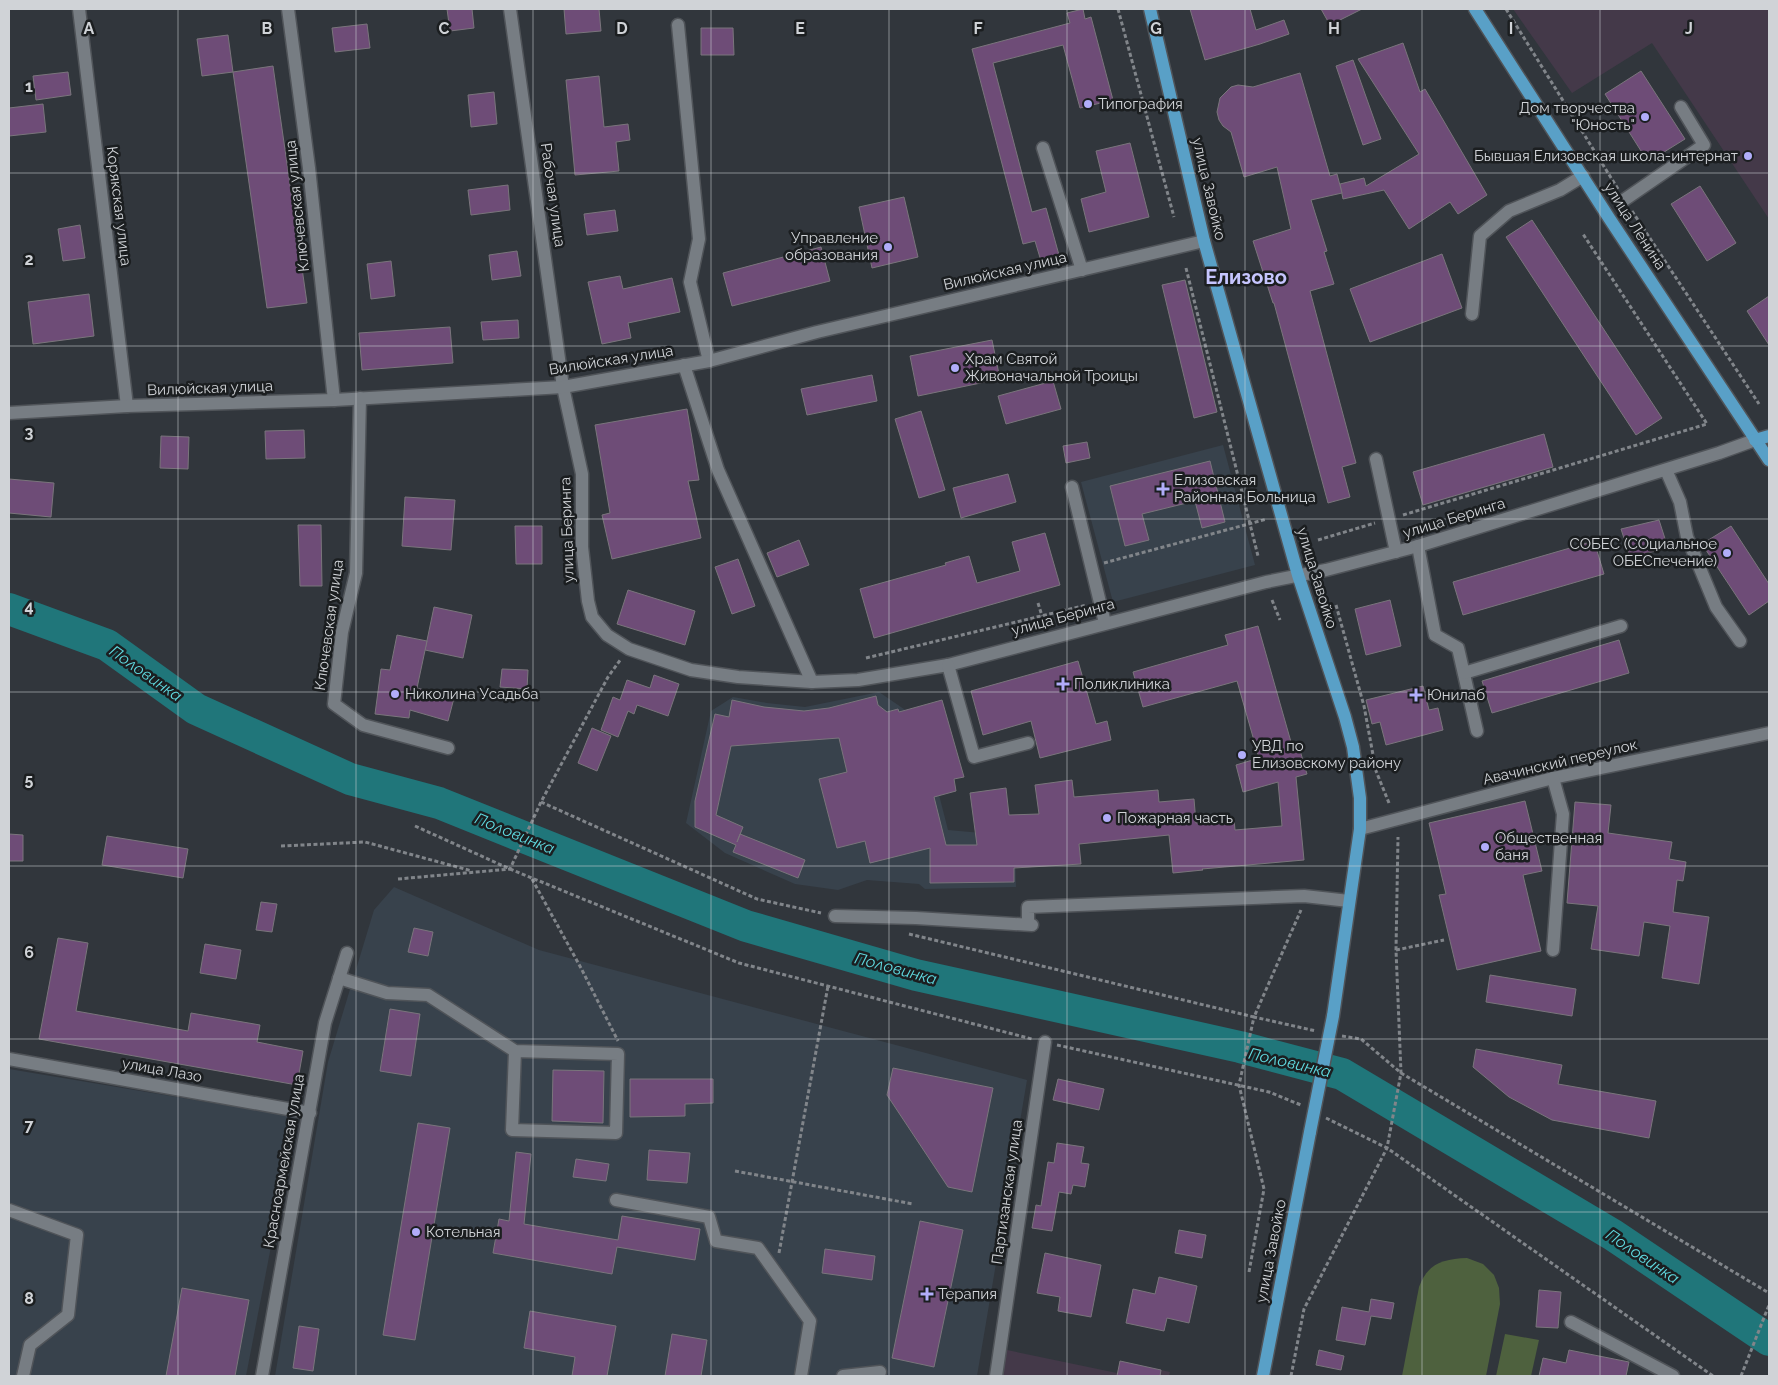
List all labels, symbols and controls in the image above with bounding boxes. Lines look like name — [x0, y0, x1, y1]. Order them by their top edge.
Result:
text: A — [84, 19, 95, 38]
text: B — [262, 19, 273, 38]
text: C — [439, 19, 450, 38]
text: D — [616, 19, 628, 38]
text: E — [795, 19, 805, 38]
text: F — [973, 19, 983, 38]
text: G — [1150, 19, 1162, 38]
text: H — [1328, 19, 1340, 38]
text: I — [1509, 19, 1513, 38]
text: J — [1685, 19, 1693, 38]
text: 1 — [25, 77, 33, 96]
place label: Типография — [1098, 95, 1183, 113]
marker: Типография — [1082, 98, 1094, 110]
place label: Дом творчества "Юность" — [1519, 99, 1635, 134]
marker: Дом творчества "Юность" — [1639, 111, 1651, 123]
street label: улица Завойко — [1188, 136, 1230, 242]
street label: Ключевская улица — [281, 139, 313, 273]
street label: Рабочая улица — [537, 142, 569, 248]
street label: Корякская улица — [103, 145, 135, 267]
place label: Бывшая Елизовская школа-интернат — [1474, 147, 1738, 165]
marker: Бывшая Елизовская школа-интернат — [1742, 150, 1754, 162]
street label: улица Ленина — [1600, 179, 1670, 273]
place label: Управление образования — [785, 229, 878, 264]
marker: Управление образования — [882, 241, 894, 253]
street label: Вилюйская улица — [942, 248, 1068, 294]
text: 2 — [24, 250, 34, 269]
district label: Елизово — [1205, 265, 1287, 289]
street label: Вилюйская улица — [547, 341, 675, 379]
place label: Храм Святой Живоначальной Троицы — [965, 350, 1138, 385]
marker: Храм Святой Живоначальной Троицы — [949, 362, 961, 374]
street label: Вилюйская улица — [147, 377, 273, 399]
text: 3 — [25, 423, 34, 442]
place label: Елизовская Районная Больница — [1174, 471, 1316, 506]
street label: улица Беринга — [556, 477, 578, 583]
marker: Елизовская Районная Больница — [1156, 482, 1170, 496]
street label: улица Беринга — [1401, 494, 1507, 542]
street label: улица Завойко — [1293, 525, 1341, 631]
place label: СОБЕС (СОциальное ОБЕСпечение) — [1570, 535, 1717, 570]
marker: СОБЕС (СОциальное ОБЕСпечение) — [1721, 547, 1733, 559]
street label: Ключевская улица — [311, 558, 347, 692]
street label: улица Беринга — [1009, 595, 1117, 639]
text: 4 — [24, 597, 34, 616]
water label: Половинка — [106, 642, 186, 706]
place label: Поликлиника — [1074, 675, 1170, 693]
marker: Поликлиника — [1056, 677, 1070, 691]
place label: Николина Усадьба — [405, 685, 538, 703]
place label: Юнилаб — [1427, 686, 1485, 704]
marker: Николина Усадьба — [389, 688, 401, 700]
marker: Юнилаб — [1409, 688, 1423, 702]
street label: Авачинский переулок — [1481, 735, 1639, 789]
place label: УВД по Елизовскому району — [1252, 737, 1401, 772]
marker: УВД по Елизовскому району — [1236, 749, 1248, 761]
text: 5 — [25, 770, 34, 789]
water label: Половинка — [472, 809, 558, 858]
place label: Пожарная часть — [1117, 809, 1233, 827]
marker: Пожарная часть — [1101, 812, 1113, 824]
place label: Общественная баня — [1495, 829, 1602, 864]
marker: Общественная баня — [1479, 841, 1491, 853]
text: 6 — [24, 943, 34, 962]
water label: Половинка — [853, 948, 939, 989]
water label: Половинка — [1247, 1044, 1333, 1081]
street label: улица Лазо — [120, 1054, 204, 1086]
street label: Красноармейская улица — [260, 1073, 308, 1249]
text: 7 — [25, 1116, 34, 1135]
street label: Партизанская улица — [988, 1119, 1026, 1265]
street label: улица Завойко — [1252, 1198, 1290, 1304]
place label: Котельная — [426, 1223, 500, 1241]
water label: Половинка — [1603, 1225, 1683, 1288]
marker: Котельная — [410, 1226, 422, 1238]
place label: Терапия — [938, 1285, 997, 1303]
marker: Терапия — [920, 1287, 934, 1301]
text: 8 — [24, 1289, 34, 1308]

